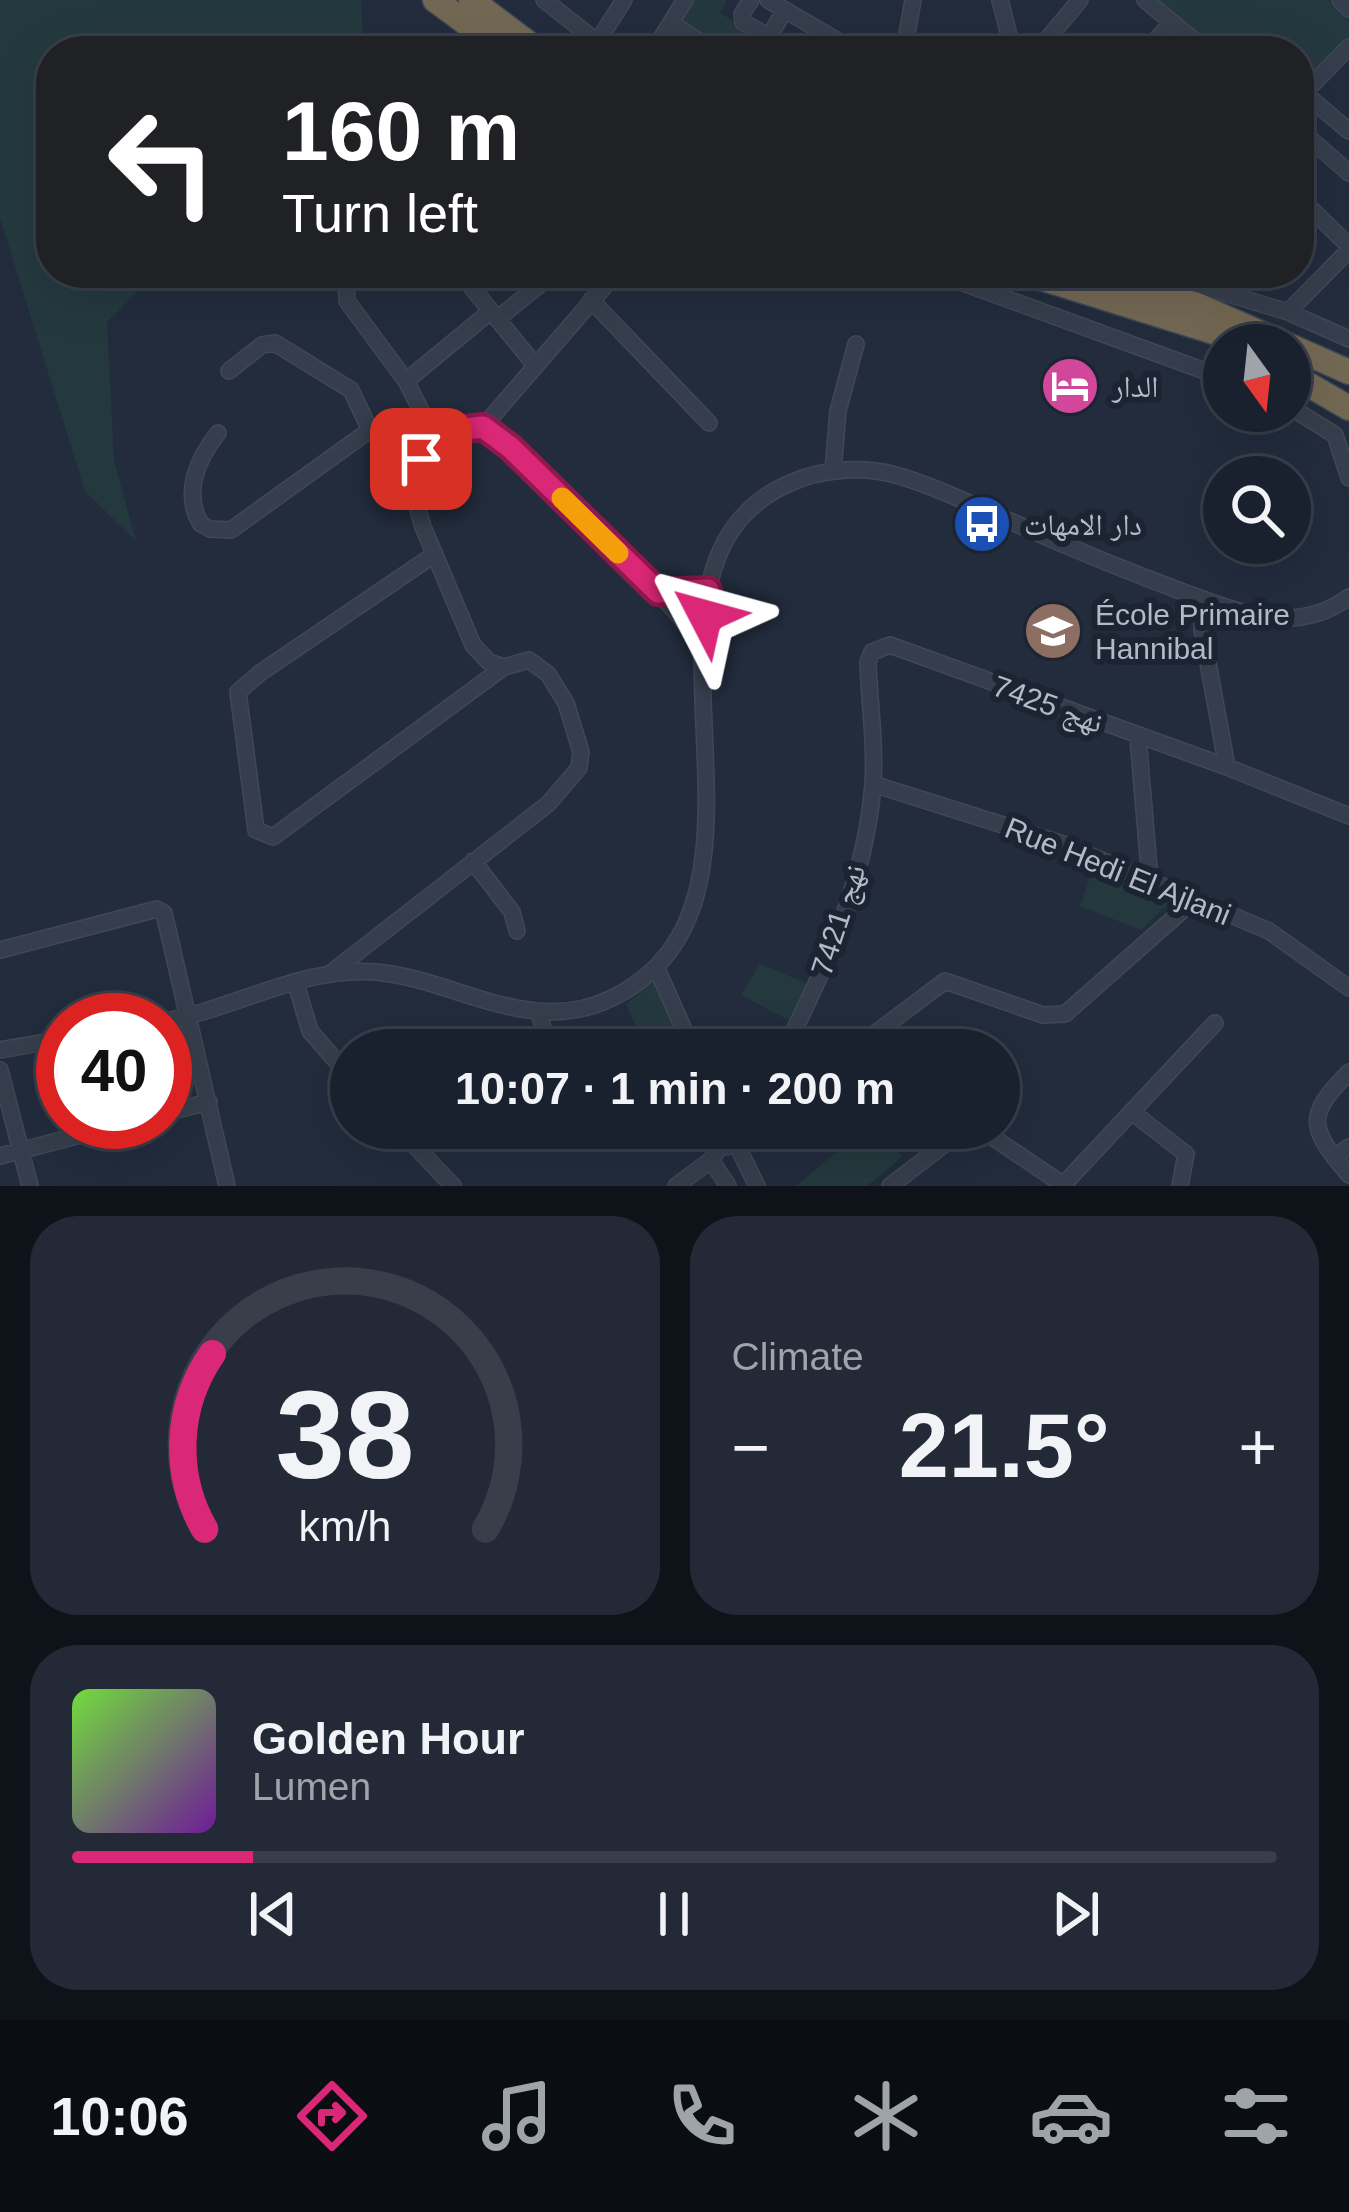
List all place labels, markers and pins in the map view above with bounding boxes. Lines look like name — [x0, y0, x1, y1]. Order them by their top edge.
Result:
hotel icon: الدار — [1039, 355, 1101, 417]
place label: الدار — [1111, 370, 1158, 403]
pin — [370, 408, 472, 510]
bus stop icon: دار الامهات — [951, 493, 1013, 555]
place label: دار الامهات — [1024, 508, 1142, 542]
place label: École Primaire Hannibal — [1095, 598, 1290, 665]
school or university icon: École Primaire Hannibal — [1022, 600, 1084, 662]

